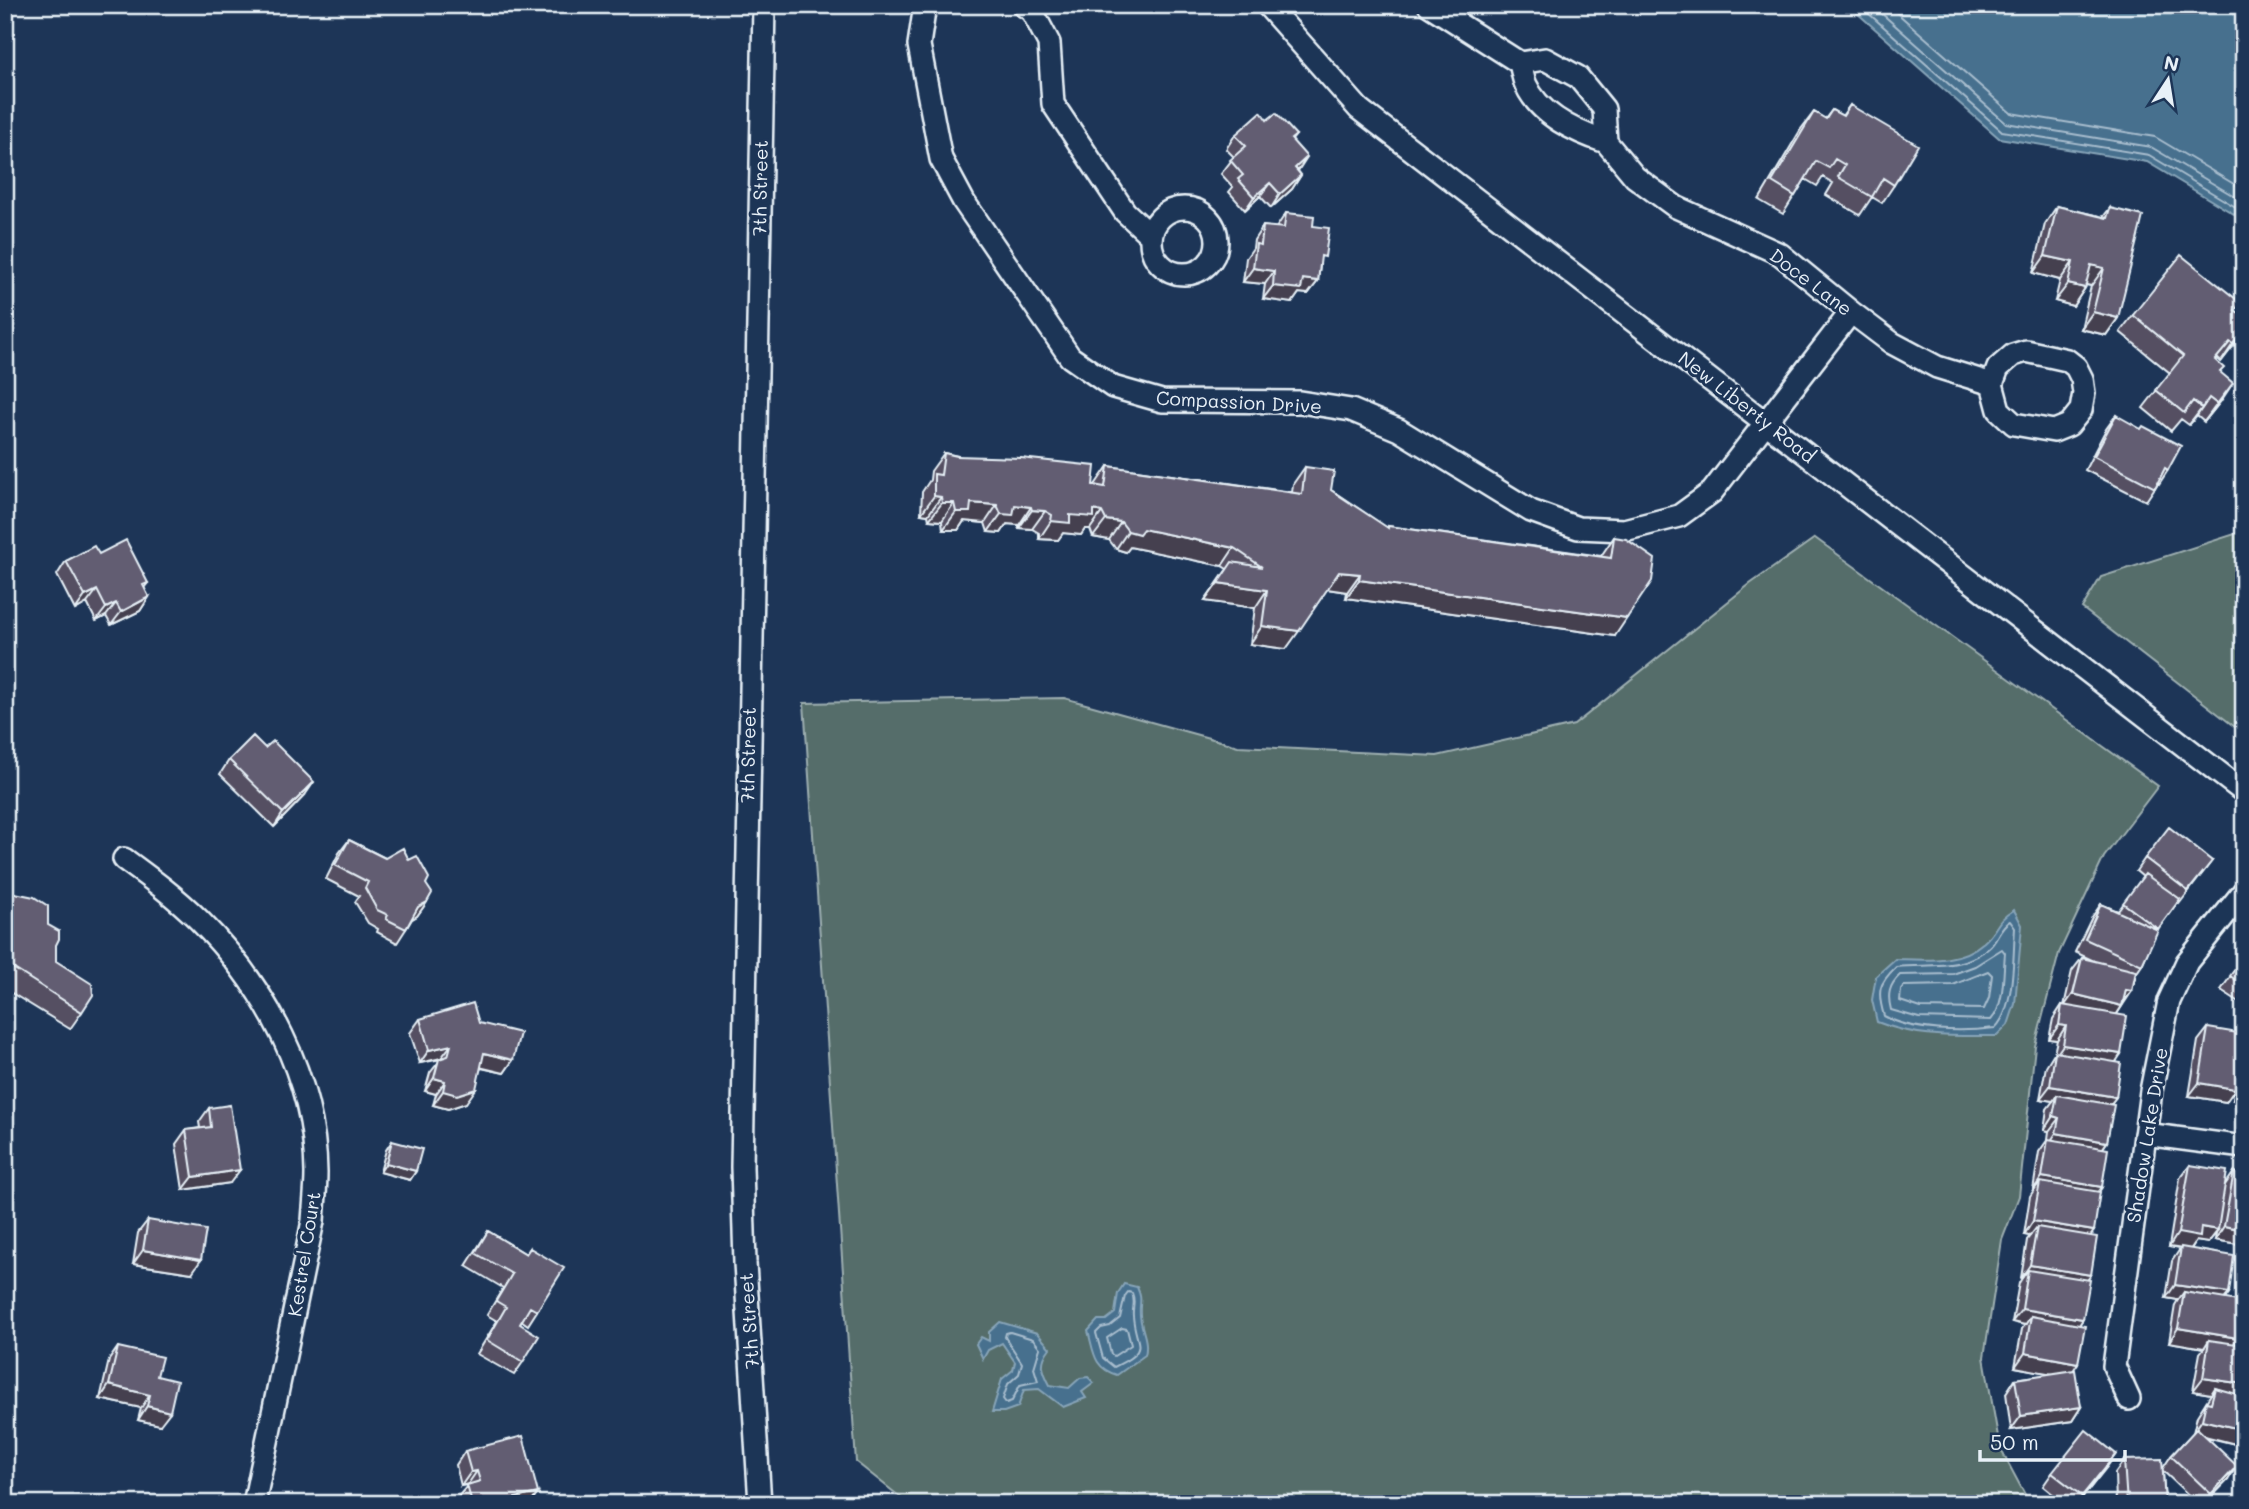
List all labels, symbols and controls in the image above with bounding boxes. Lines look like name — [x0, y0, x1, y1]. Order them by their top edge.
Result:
north arrow — [2134, 46, 2204, 116]
text: N — [2162, 49, 2181, 77]
street label: 7th Street — [746, 140, 773, 236]
street label: Doce Lane — [1765, 242, 1858, 321]
street label: New Liberty Road — [1674, 345, 1821, 468]
street label: Compassion Drive — [1156, 385, 1323, 418]
street label: 7th Street — [734, 707, 761, 803]
street label: Shadow Lake Drive — [2120, 1045, 2173, 1224]
street label: Kestrel Court — [281, 1190, 326, 1318]
street label: 7th Street — [733, 1272, 764, 1370]
scale bar — [1980, 1418, 2125, 1462]
text: 50 m — [1990, 1428, 2039, 1455]

